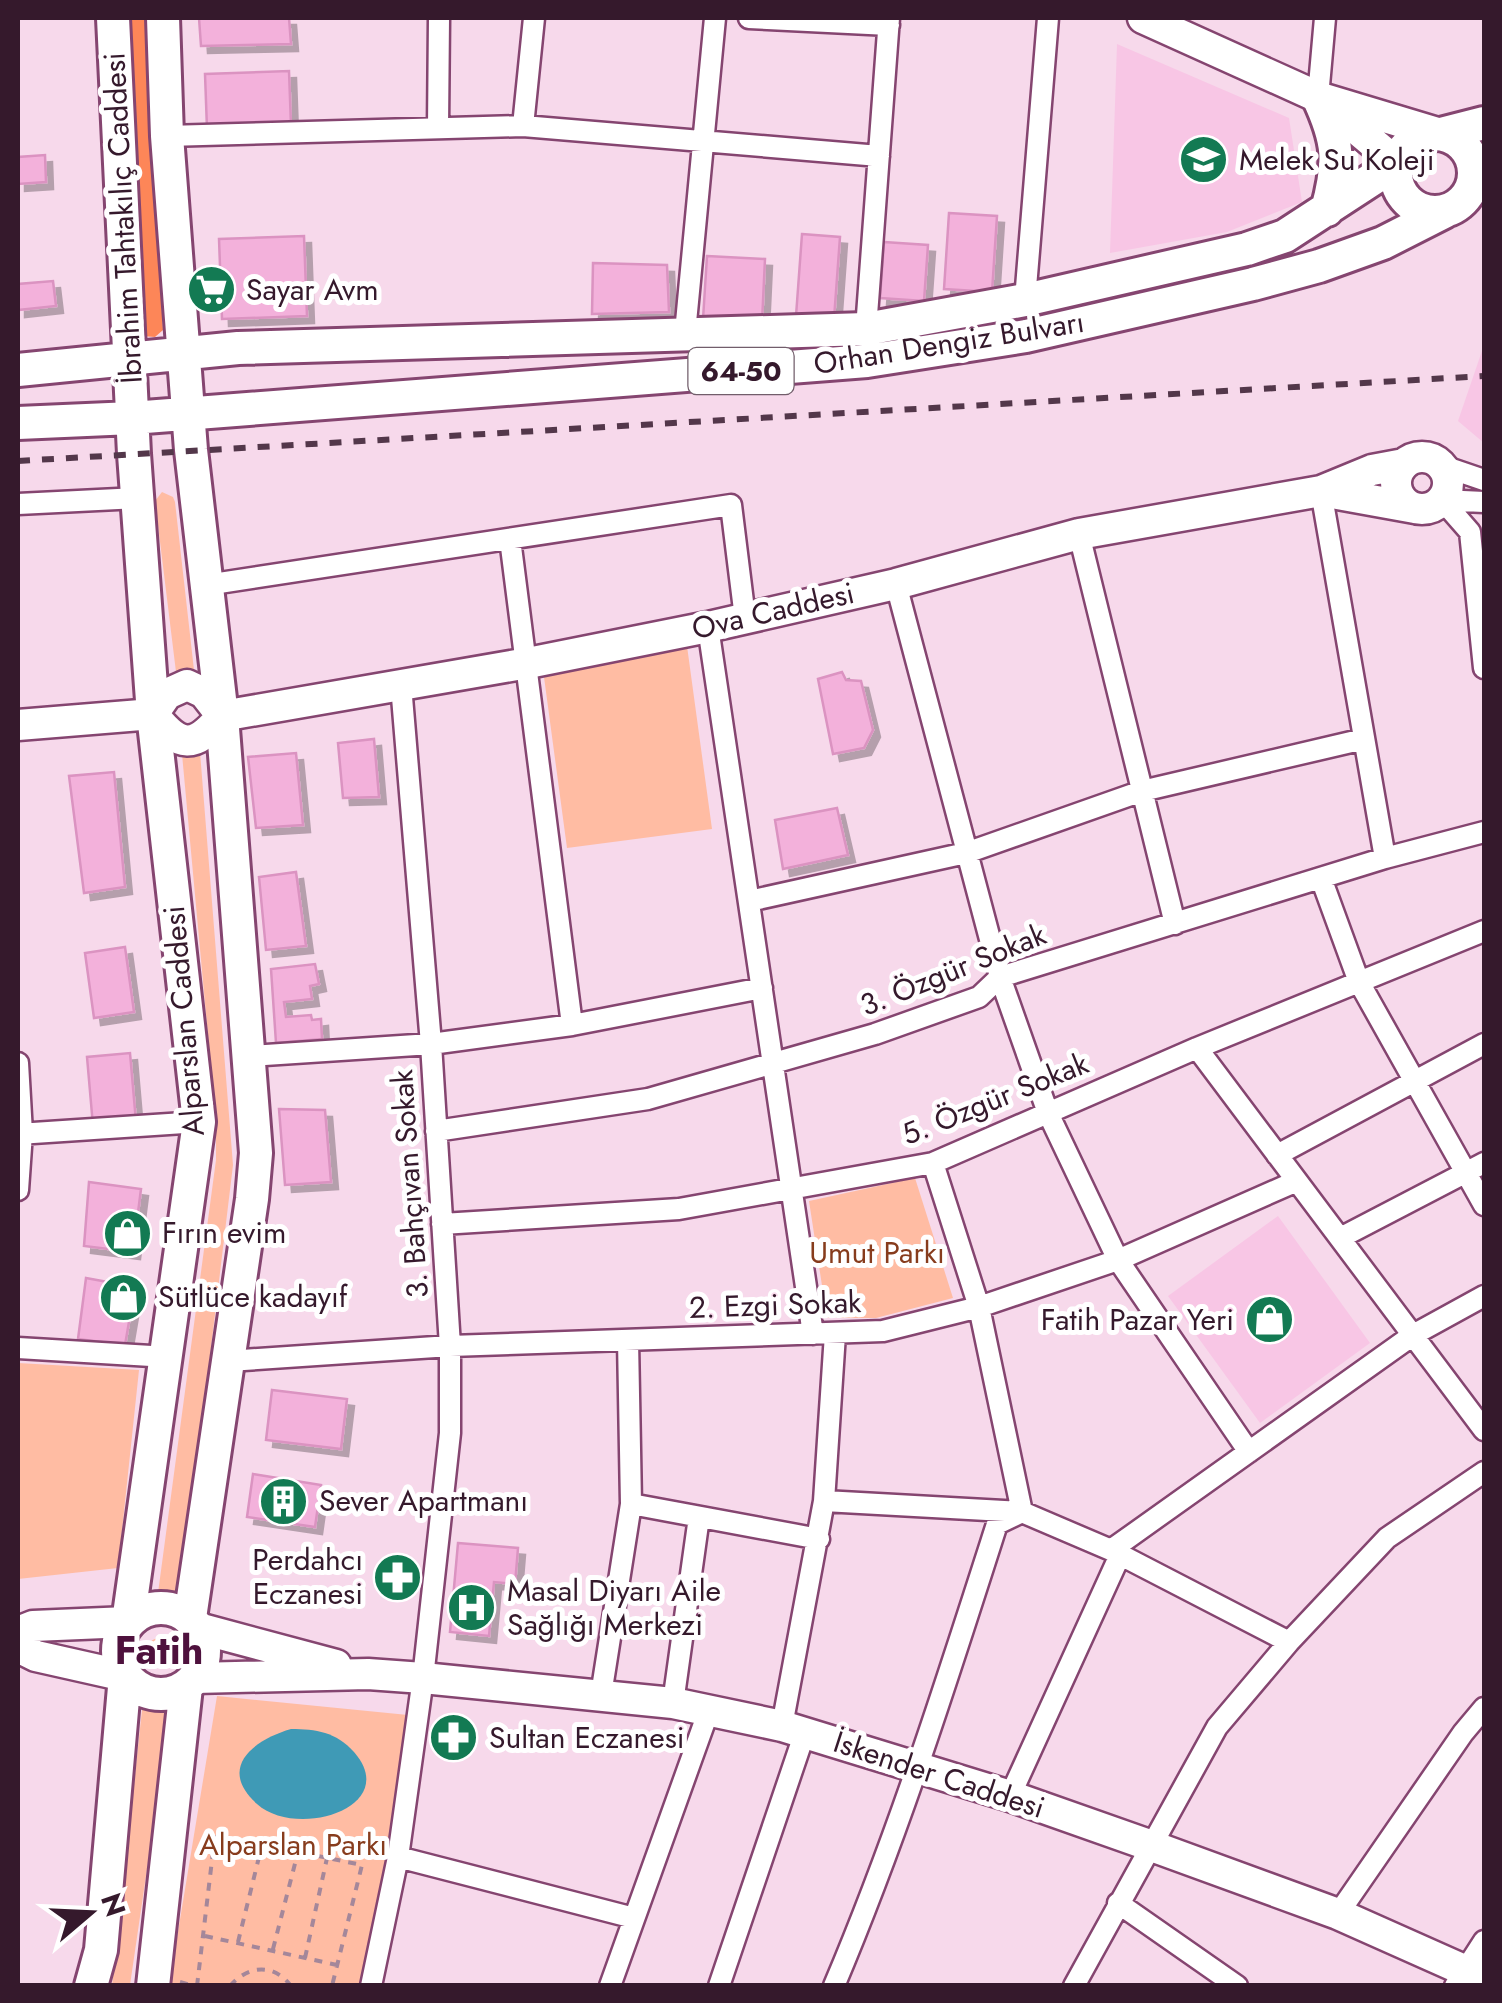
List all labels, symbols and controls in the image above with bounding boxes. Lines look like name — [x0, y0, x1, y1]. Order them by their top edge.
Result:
street label: İbrahim Tahtakılıç Caddesi — [92, 51, 153, 385]
school or university icon: Melek Su Koleji — [1178, 134, 1230, 186]
place label: Melek Su Koleji — [1239, 138, 1435, 181]
supermarket icon: Sayar Avm — [185, 264, 237, 316]
place label: Sayar Avm — [246, 268, 379, 311]
street label: Orhan Dengiz Bulvarı — [811, 300, 1087, 385]
road number: 64-50 — [688, 348, 794, 394]
street label: Ova Caddesi — [688, 571, 858, 650]
street label: Alparslan Caddesi — [152, 904, 215, 1138]
street label: 3. Özgür Sokak — [854, 912, 1053, 1026]
street label: 5. Özgür Sokak — [895, 1041, 1095, 1156]
street label: 3. Bahçıvan Sokak — [380, 1068, 439, 1300]
shop icon: Fırın evim — [101, 1207, 153, 1259]
place label: Fırın evim — [162, 1211, 286, 1254]
park label: Umut Parkı — [809, 1231, 945, 1274]
shop icon: Sütlüce kadayıf — [97, 1271, 149, 1323]
place label: Sütlüce kadayıf — [158, 1275, 349, 1318]
street label: 2. Ezgi Sokak — [688, 1280, 863, 1329]
shop icon: Fatih Pazar Yeri — [1243, 1294, 1295, 1346]
place label: Fatih Pazar Yeri — [1041, 1298, 1234, 1341]
building icon: Sever Apartmanı — [258, 1475, 310, 1527]
place label: Sever Apartmanı — [319, 1479, 528, 1522]
place label: Perdahcı Eczanesi — [252, 1538, 363, 1615]
pharmacy icon: Perdahcı Eczanesi — [372, 1551, 424, 1603]
place label: Masal Diyarı Aile Sağlığı Merkezi — [507, 1569, 721, 1646]
hospital icon: Masal Diyarı Aile Sağlığı Merkezi — [446, 1582, 498, 1634]
district label: Fatih — [115, 1621, 204, 1679]
pharmacy icon: Sultan Eczanesi — [428, 1712, 480, 1764]
place label: Sultan Eczanesi — [489, 1716, 685, 1759]
street label: İskender Caddesi — [828, 1720, 1050, 1829]
park label: Alparslan Parkı — [199, 1823, 387, 1866]
north arrow — [40, 1863, 140, 1963]
text: N — [90, 1888, 136, 1922]

